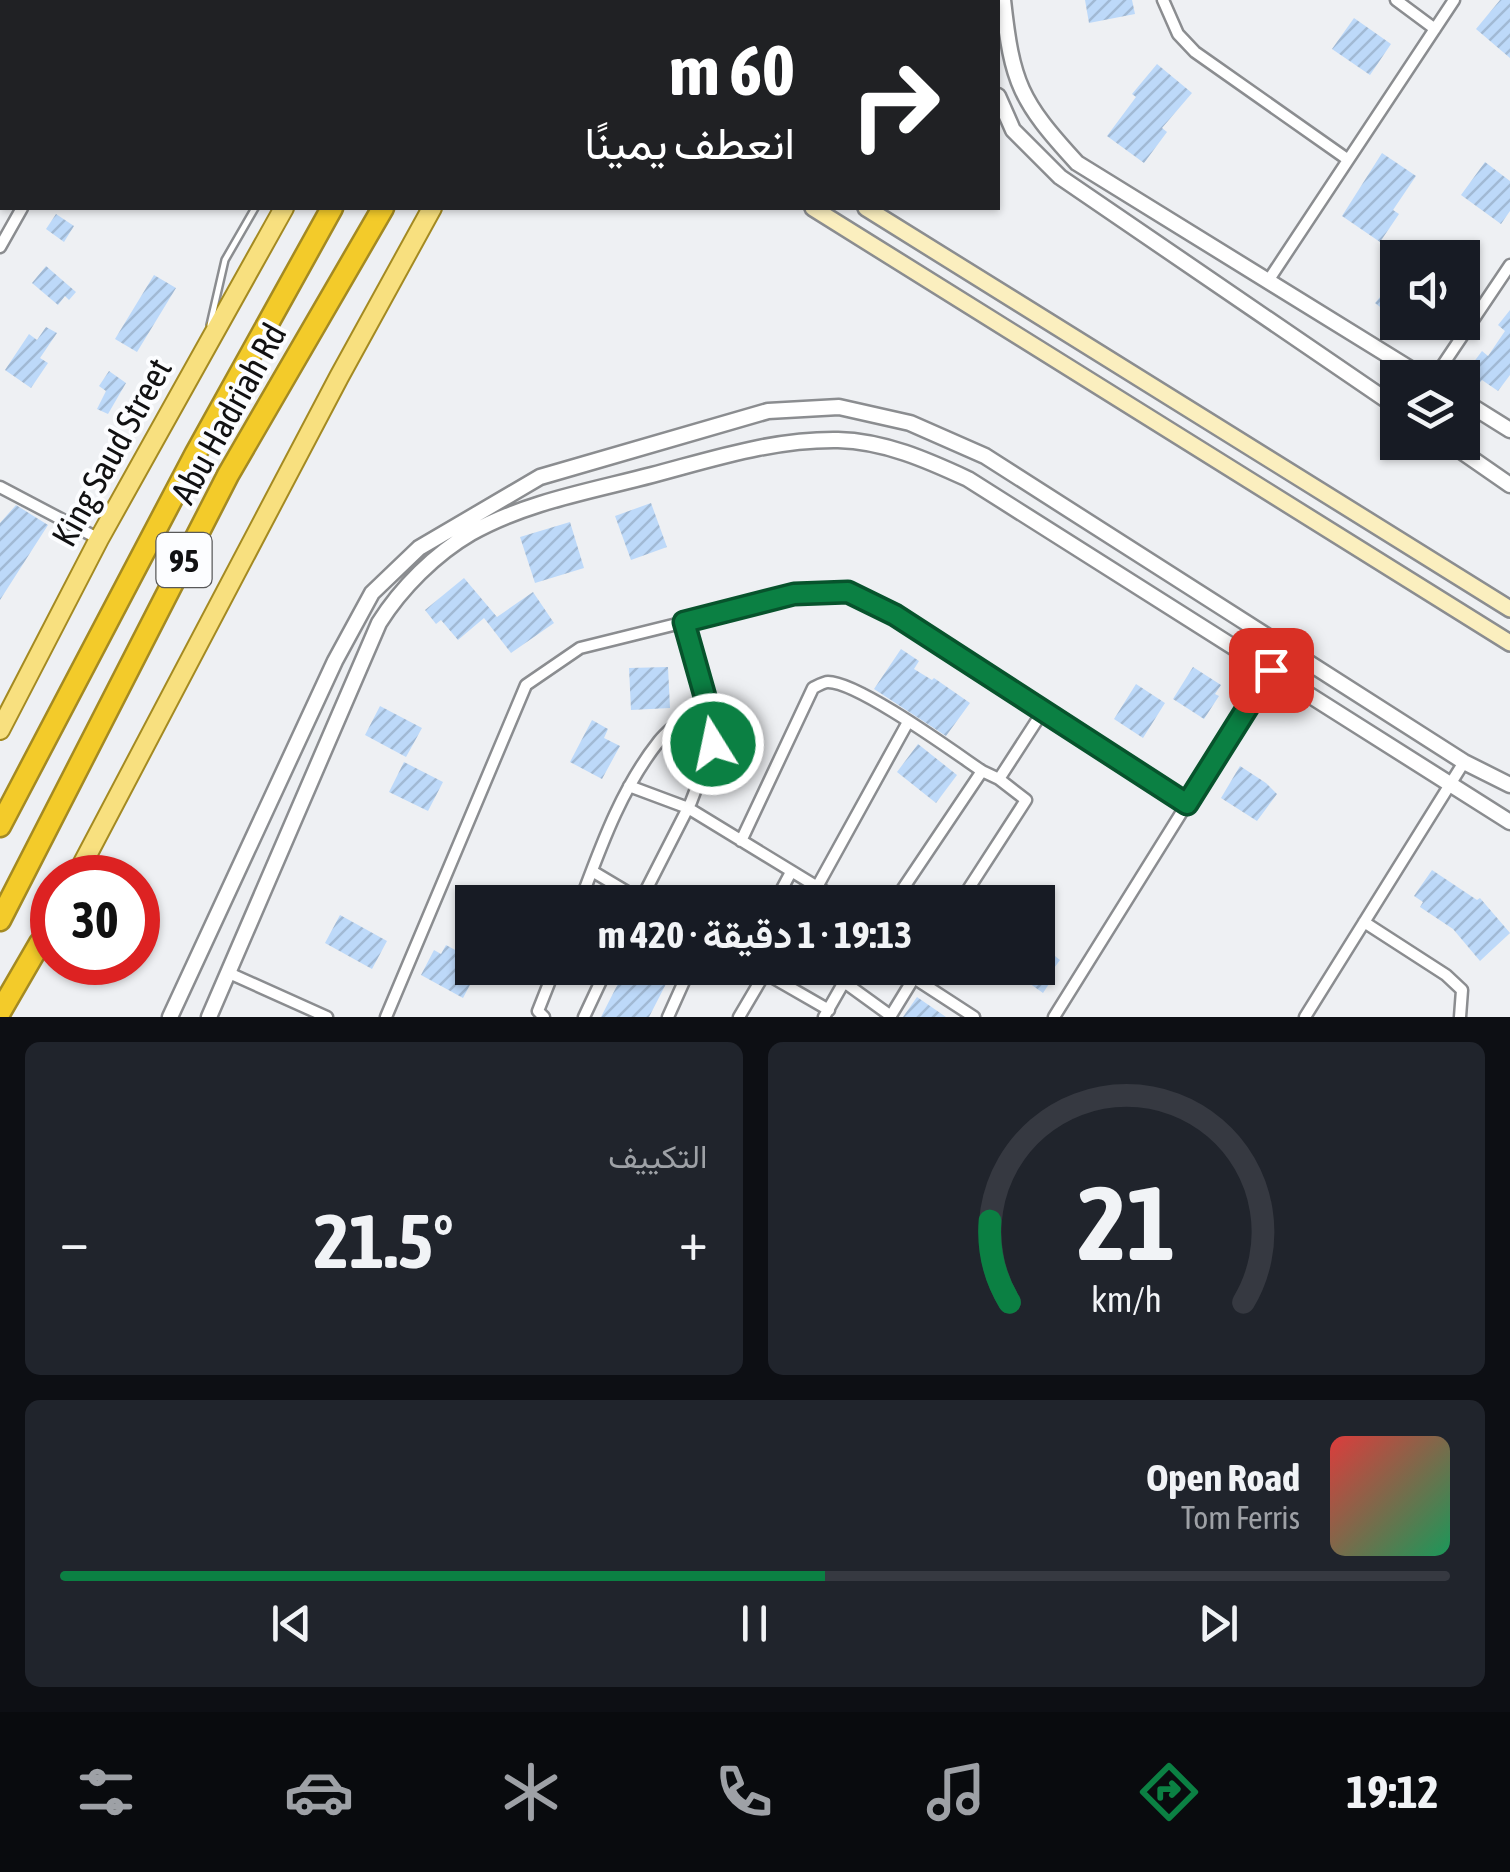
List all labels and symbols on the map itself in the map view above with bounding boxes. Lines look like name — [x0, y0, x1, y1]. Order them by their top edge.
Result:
street label: Abu Hadriah Rd — [162, 316, 294, 510]
street label: King Saud Street — [43, 351, 179, 553]
road number: 95 — [156, 533, 212, 587]
pin — [1229, 628, 1314, 713]
position arrow — [661, 692, 765, 796]
speed limit sign: 30 — [30, 855, 160, 985]

